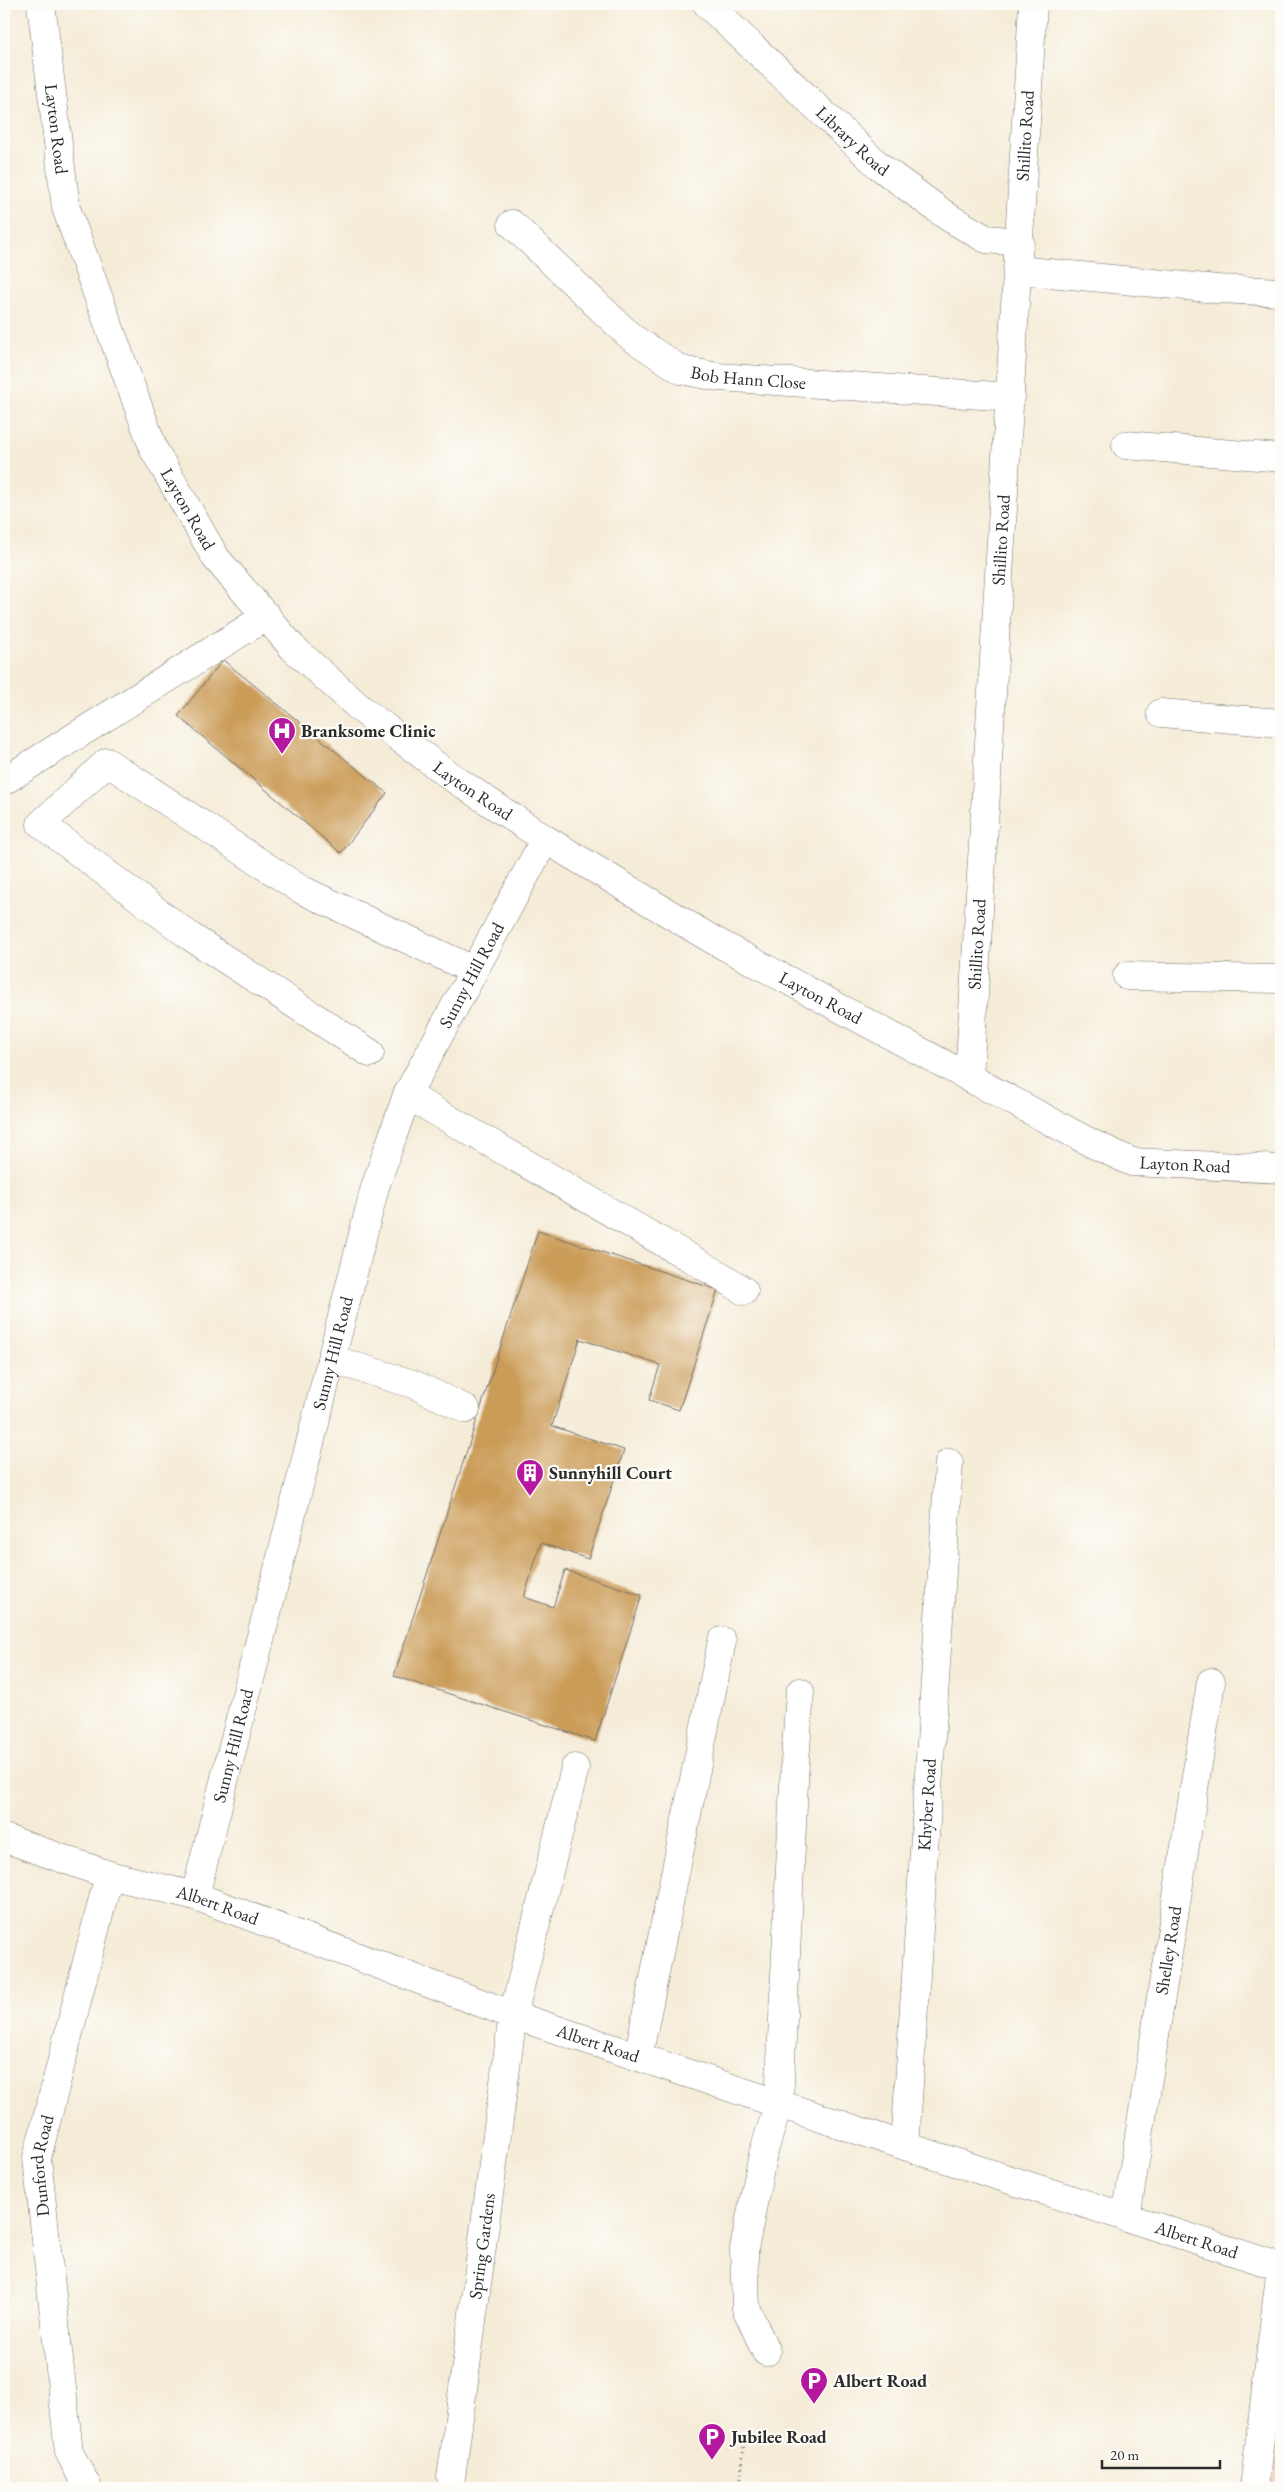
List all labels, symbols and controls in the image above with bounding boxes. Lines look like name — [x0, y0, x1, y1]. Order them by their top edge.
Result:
street label: Layton Road — [40, 83, 74, 176]
street label: Shillito Road — [1010, 89, 1039, 182]
street label: Library Road — [811, 101, 895, 181]
street label: Bob Hann Close — [689, 360, 807, 394]
street label: Layton Road — [156, 464, 221, 555]
street label: Shillito Road — [986, 493, 1015, 586]
hospital icon: Branksome Clinic — [267, 716, 297, 755]
place label: Branksome Clinic — [301, 719, 436, 742]
street label: Layton Road — [429, 755, 518, 826]
street label: Shillito Road — [962, 897, 991, 990]
street label: Sunny Hill Road — [433, 917, 509, 1032]
street label: Layton Road — [775, 966, 867, 1029]
street label: Layton Road — [1139, 1150, 1232, 1178]
street label: Sunny Hill Road — [307, 1293, 358, 1412]
building icon: Sunnyhill Court — [515, 1458, 545, 1497]
place label: Sunnyhill Court — [549, 1461, 672, 1484]
street label: Sunny Hill Road — [207, 1685, 258, 1805]
street label: Khyber Road — [912, 1757, 941, 1851]
street label: Albert Road — [173, 1880, 263, 1930]
street label: Shelley Road — [1150, 1903, 1186, 1996]
street label: Albert Road — [553, 2018, 643, 2068]
street label: Dunford Road — [25, 2111, 59, 2218]
street label: Spring Gardens — [463, 2191, 500, 2301]
street label: Albert Road — [1151, 2215, 1242, 2264]
parking icon: Albert Road — [799, 2366, 829, 2405]
place label: Albert Road — [832, 2369, 927, 2392]
parking icon: Jubilee Road — [697, 2422, 727, 2461]
place label: Jubilee Road — [729, 2425, 827, 2448]
scale bar — [1102, 2437, 1220, 2469]
text: 20 m — [1110, 2445, 1139, 2464]

